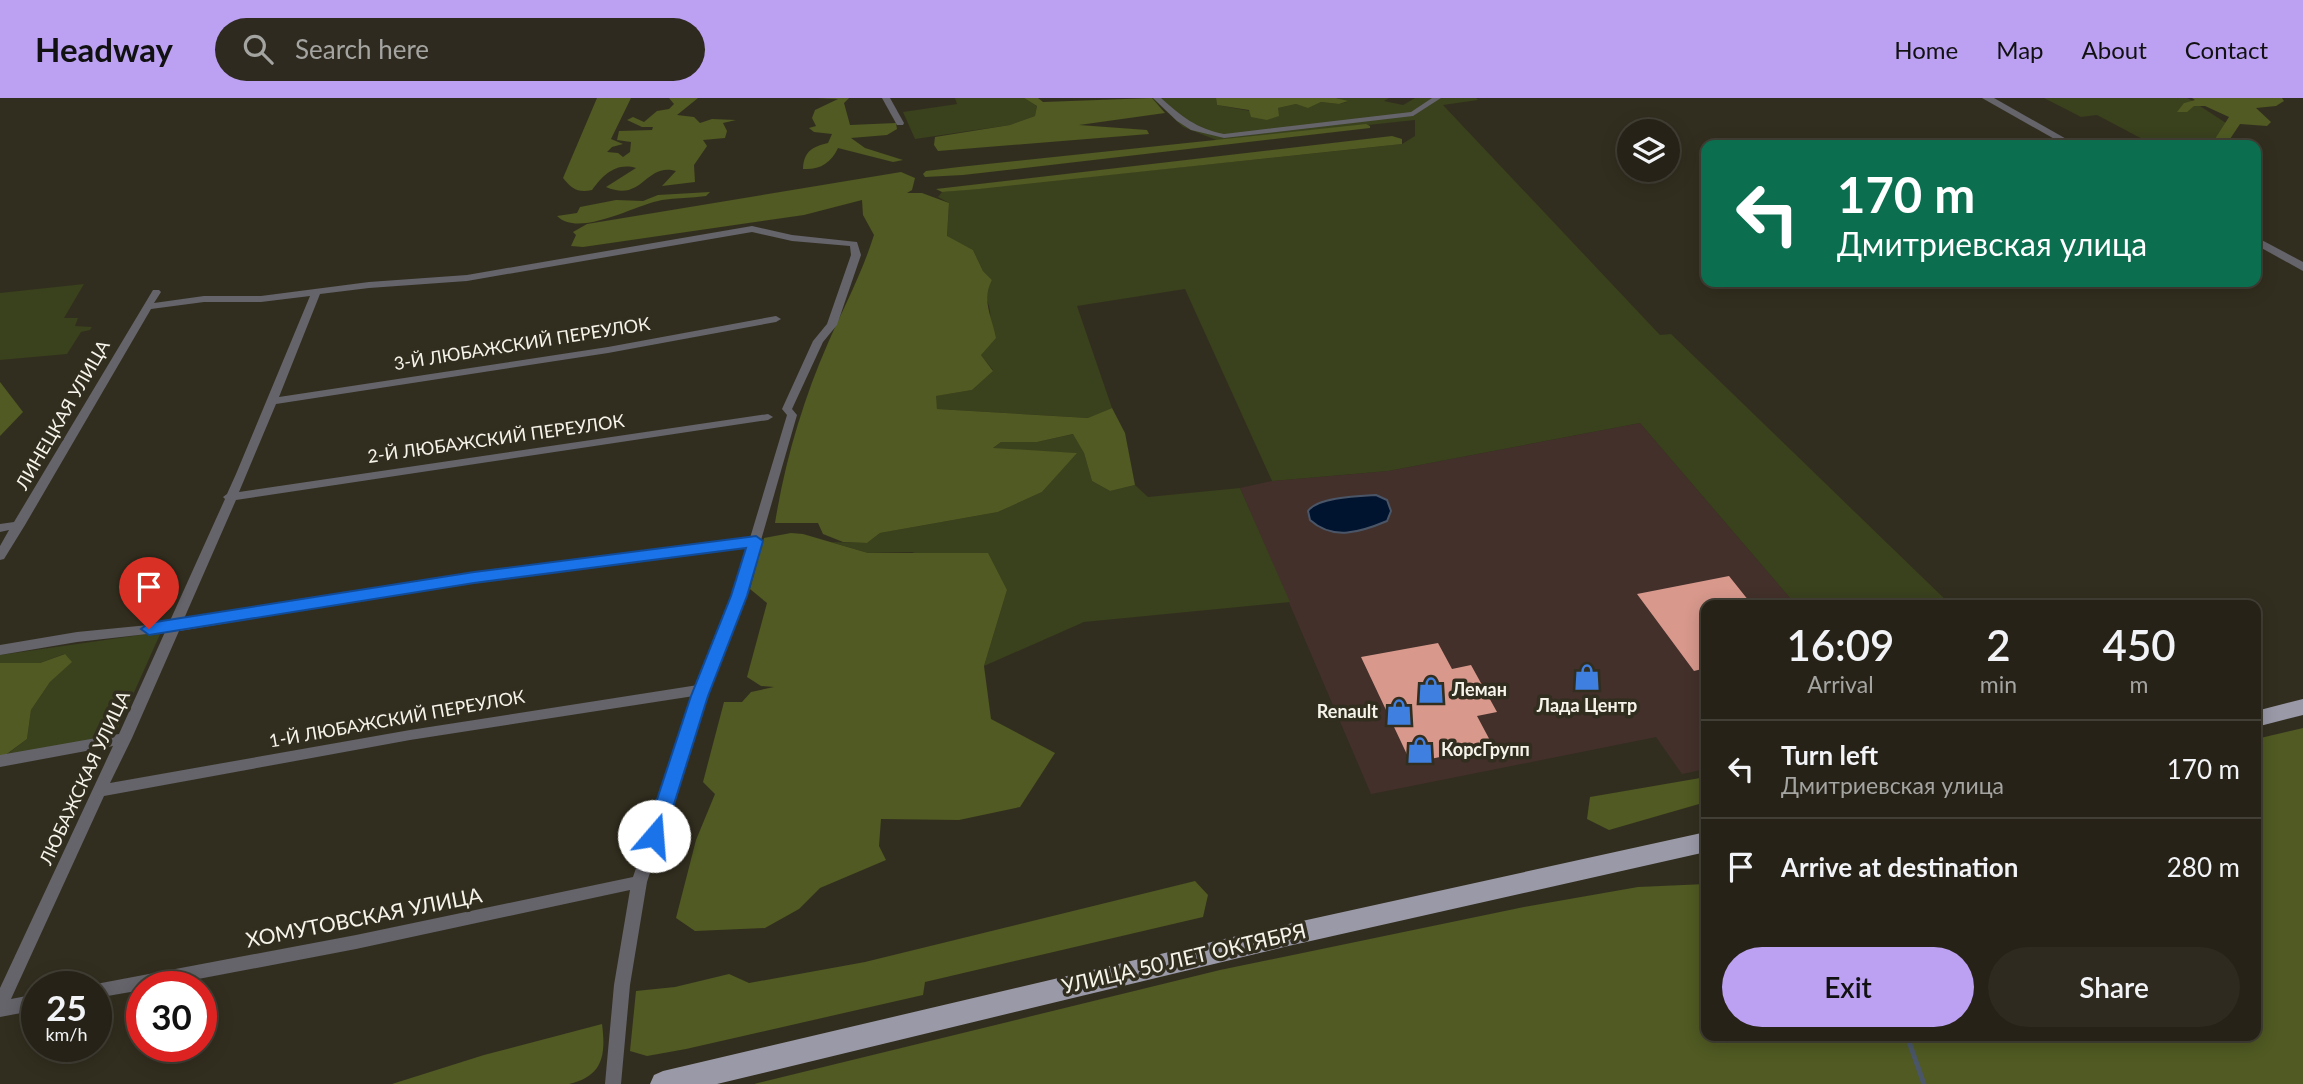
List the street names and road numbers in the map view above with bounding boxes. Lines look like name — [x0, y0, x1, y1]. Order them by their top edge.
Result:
street label: 3-Й ЛЮБАЖСКИЙ ПЕРЕУЛОК — [392, 312, 652, 374]
street label: ЛИНЕЦКАЯ УЛИЦА — [10, 335, 114, 494]
street label: 2-Й ЛЮБАЖСКИЙ ПЕРЕУЛОК — [366, 409, 626, 467]
street label: 1-Й ЛЮБАЖСКИЙ ПЕРЕУЛОК — [267, 685, 526, 751]
street label: ЛЮБАЖСКАЯ УЛИЦА — [34, 686, 134, 869]
street label: ХОМУТОВСКАЯ УЛИЦА — [244, 881, 485, 952]
street label: УЛИЦА 50 ЛЕТ ОКТЯБРЯ — [1059, 917, 1308, 998]

